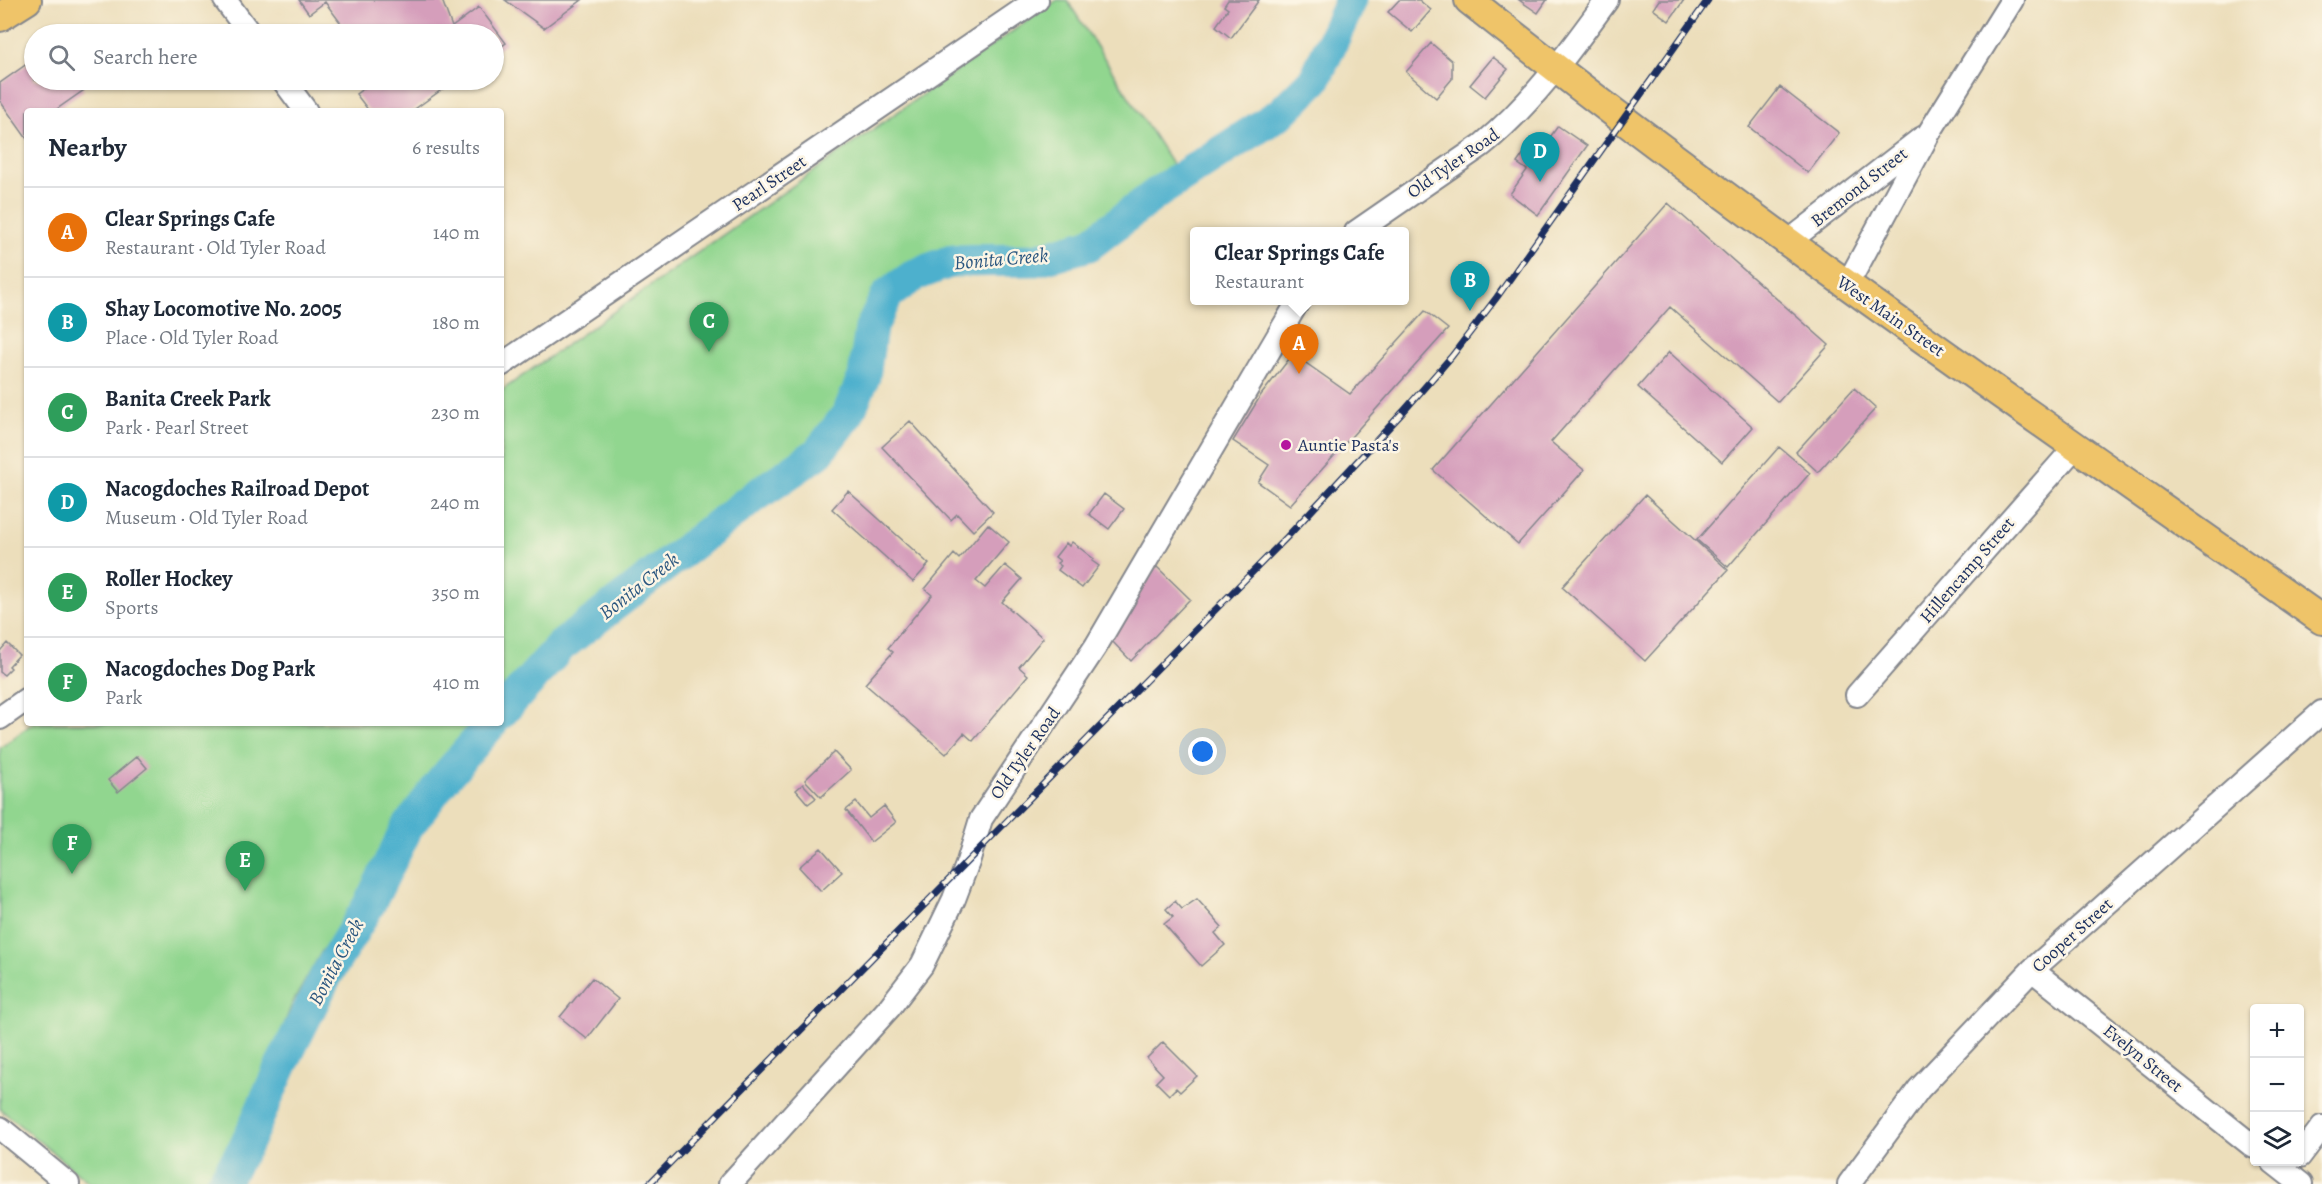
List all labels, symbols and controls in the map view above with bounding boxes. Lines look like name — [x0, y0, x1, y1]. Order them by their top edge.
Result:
search box — [24, 24, 504, 90]
icon: search — [45, 41, 78, 74]
text: Search here — [93, 42, 198, 72]
street label: Old Tyler Road — [1402, 122, 1504, 204]
text: Nearby — [48, 130, 127, 165]
pin: D — [1520, 132, 1560, 182]
text: 6 results — [412, 134, 480, 161]
street label: Bremond Street — [1806, 142, 1912, 232]
street label: Pearl Street — [727, 149, 811, 217]
text: Clear Springs Cafe — [105, 204, 275, 234]
text: A — [61, 219, 74, 246]
text: 140 m — [433, 219, 480, 246]
popup — [1190, 227, 1409, 305]
text: Restaurant · Old Tyler Road — [105, 234, 326, 261]
text: Clear Springs Cafe — [1214, 238, 1385, 268]
water label: Bonita Creek — [953, 241, 1049, 277]
pin: B — [1450, 262, 1490, 311]
text: Restaurant — [1214, 268, 1304, 295]
street label: West Main Street — [1832, 269, 1950, 362]
text: Shay Locomotive No. 2005 — [105, 294, 342, 324]
pin: C — [690, 302, 728, 352]
text: B — [61, 309, 74, 336]
text: 180 m — [432, 309, 480, 336]
text: Place · Old Tyler Road — [105, 324, 279, 351]
pin: A — [1280, 324, 1318, 374]
text: Banita Creek Park — [105, 384, 271, 414]
text: C — [61, 399, 74, 426]
text: 230 m — [431, 399, 480, 426]
text: Park · Pearl Street — [105, 414, 249, 441]
place label: Auntie Pasta's — [1297, 433, 1399, 457]
marker: Auntie Pasta's — [1279, 438, 1293, 452]
text: Nacogdoches Railroad Depot — [105, 474, 369, 504]
text: D — [61, 489, 74, 516]
text: 240 m — [430, 489, 480, 516]
text: Museum · Old Tyler Road — [105, 504, 308, 531]
street label: Hillencamp Street — [1914, 512, 2020, 628]
water label: Bonita Creek — [594, 546, 685, 626]
text: Roller Hockey — [105, 564, 233, 594]
text: E — [62, 579, 73, 606]
text: 350 m — [432, 579, 480, 606]
text: Sports — [105, 594, 158, 621]
text: Nacogdoches Dog Park — [105, 654, 315, 684]
text: F — [62, 669, 73, 696]
text: 410 m — [433, 669, 480, 696]
text: Park — [105, 684, 143, 711]
street label: Old Tyler Road — [984, 702, 1066, 804]
your location — [1188, 737, 1217, 766]
pin: F — [52, 824, 92, 874]
pin: E — [226, 842, 264, 891]
street label: Cooper Street — [2026, 892, 2118, 978]
water label: Bonita Creek — [302, 914, 370, 1010]
map controls — [2250, 1004, 2304, 1166]
button: + — [2250, 1004, 2304, 1058]
street label: Evelyn Street — [2098, 1018, 2188, 1098]
button: − — [2250, 1058, 2304, 1112]
button: layers — [2250, 1112, 2304, 1166]

